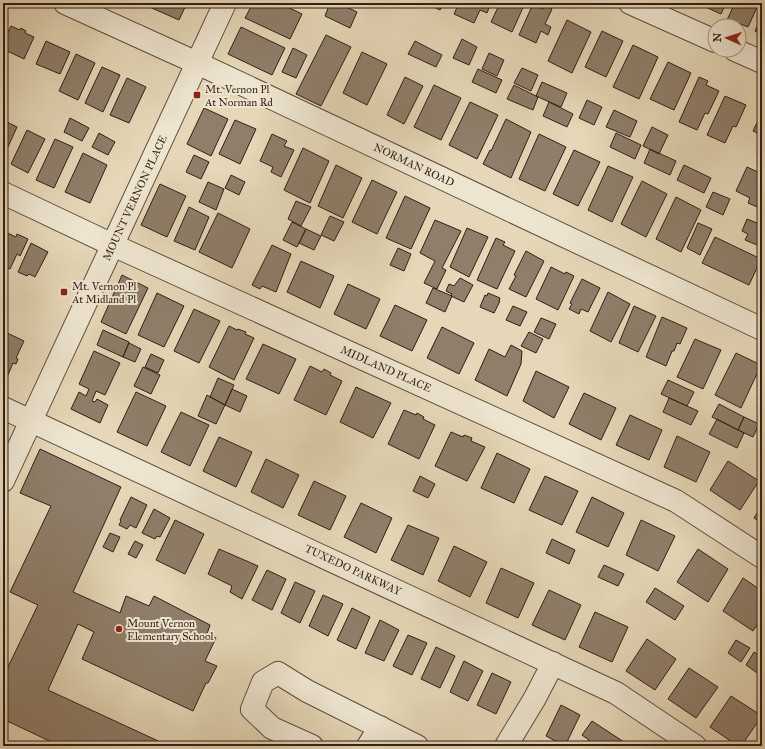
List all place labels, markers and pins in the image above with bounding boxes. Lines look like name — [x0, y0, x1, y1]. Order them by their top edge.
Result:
place label: Mt. Vernon Pl At Norman Rd — [204, 83, 273, 109]
marker: Mt. Vernon Pl At Norman Rd — [192, 90, 202, 100]
place label: Mt. Vernon Pl At Midland Pl — [71, 280, 137, 306]
marker: Mt. Vernon Pl At Midland Pl — [59, 287, 69, 297]
place label: Mount Vernon Elementary School — [127, 617, 214, 643]
marker: Mount Vernon Elementary School — [114, 624, 124, 634]

